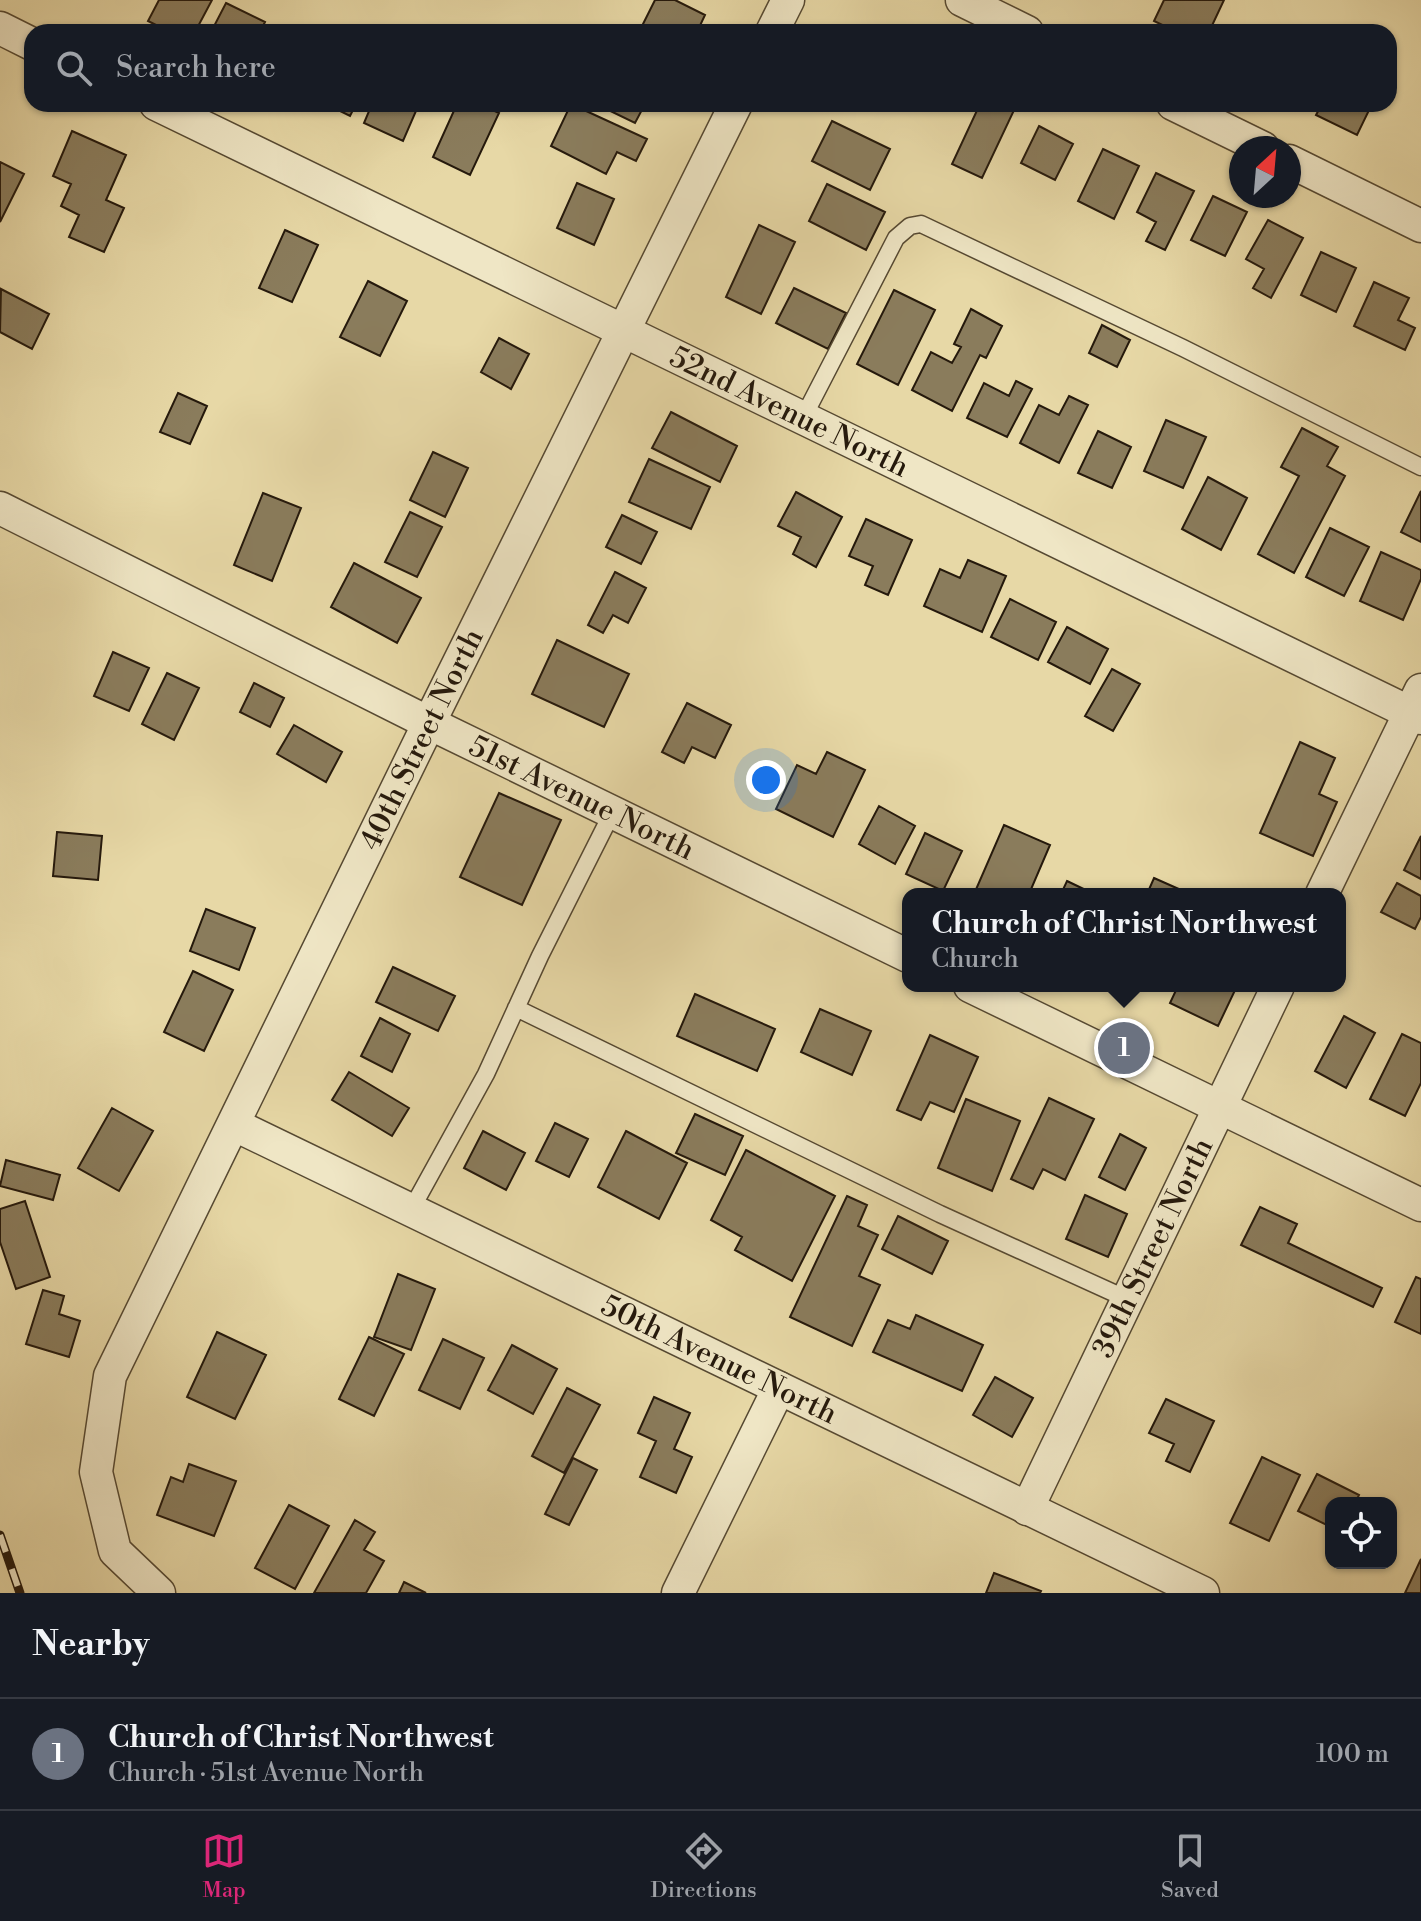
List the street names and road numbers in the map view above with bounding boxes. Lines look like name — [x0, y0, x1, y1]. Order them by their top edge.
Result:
street label: 52nd Avenue North — [663, 338, 915, 487]
street label: 40th Street North — [352, 622, 493, 857]
street label: 51st Avenue North — [463, 727, 701, 869]
street label: 39th Street North — [1085, 1132, 1222, 1364]
street label: 50th Avenue North — [594, 1287, 843, 1433]

